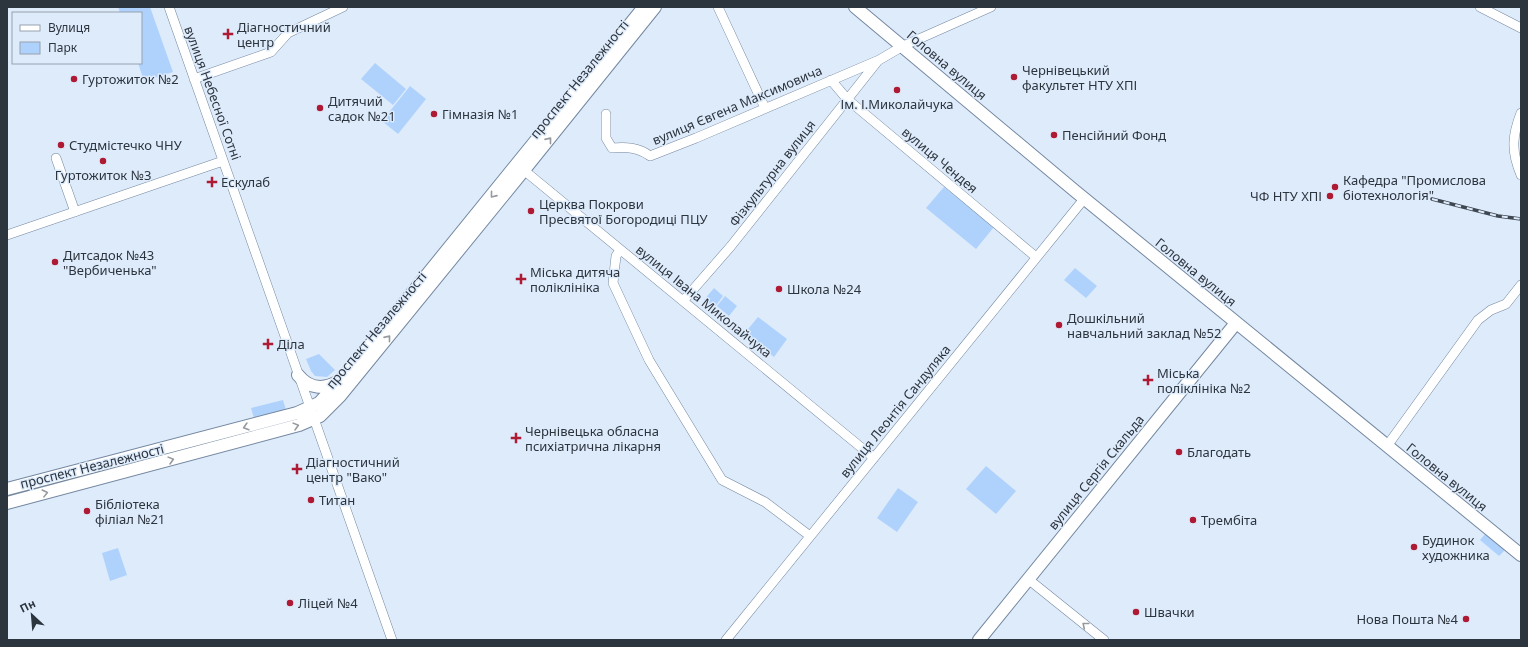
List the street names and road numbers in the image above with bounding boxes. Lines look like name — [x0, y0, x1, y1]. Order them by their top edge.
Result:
street label: проспект Незалежності — [526, 16, 632, 142]
street label: вулиця Небесної Сотні — [180, 23, 246, 163]
street label: Головна вулиця — [903, 26, 991, 104]
street label: вулиця Євгена Максимовича — [649, 61, 825, 149]
street label: Фізкультурна вулиця — [725, 116, 819, 230]
street label: вулиця Чендея — [898, 123, 982, 197]
street label: Головна вулиця — [1152, 234, 1240, 310]
street label: вулиця Івана Миколайчука — [632, 241, 776, 361]
street label: проспект Незалежності — [322, 268, 430, 392]
street label: вулиця Леонтія Сандуляка — [836, 341, 954, 481]
street label: вулиця Сергія Скальда — [1044, 411, 1148, 533]
street label: проспект Незалежності — [18, 439, 166, 493]
street label: Головна вулиця — [1403, 439, 1491, 515]

